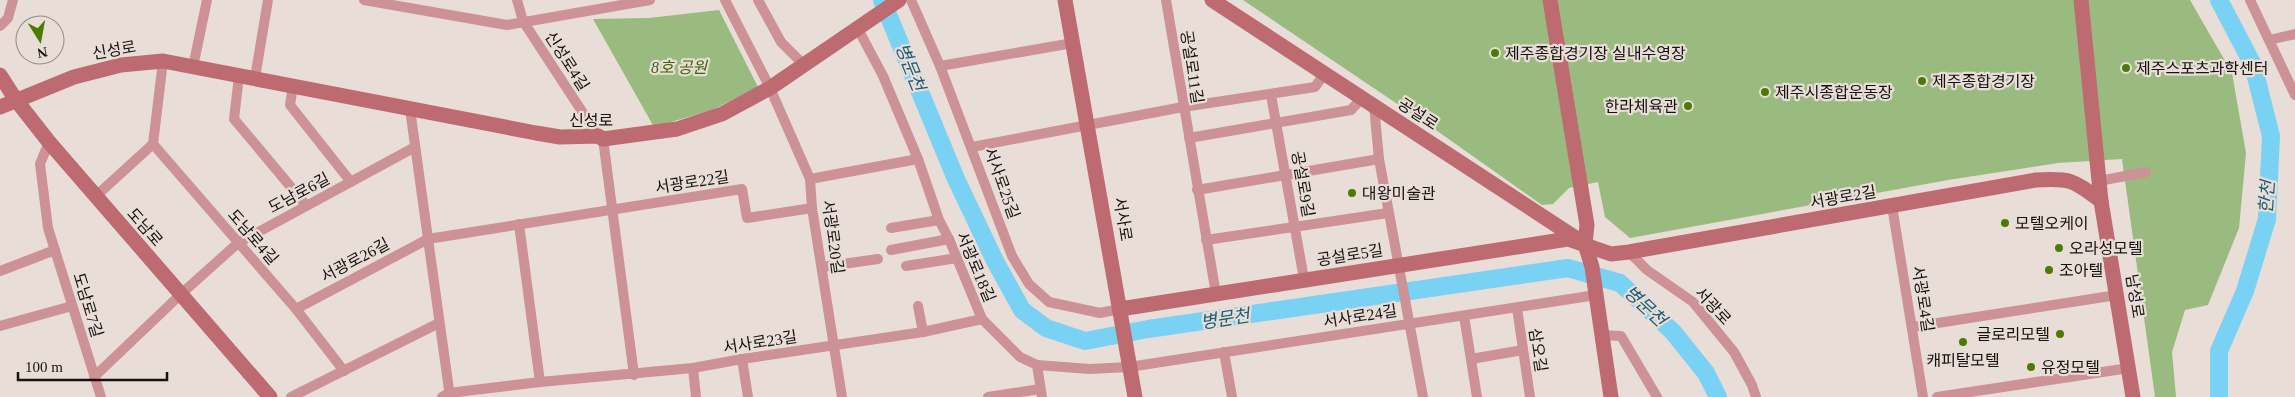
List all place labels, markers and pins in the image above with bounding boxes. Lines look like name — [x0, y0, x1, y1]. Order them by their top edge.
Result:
place label: 제주종합경기장 실내수영장 — [1505, 45, 1686, 62]
marker: 제주종합경기장 실내수영장 — [1489, 47, 1501, 59]
place label: 제주스포츠과학센터 — [2136, 60, 2268, 77]
marker: 제주스포츠과학센터 — [2120, 62, 2132, 74]
place label: 제주종합경기장 — [1932, 73, 2035, 90]
marker: 제주종합경기장 — [1916, 75, 1928, 87]
place label: 제주시종합운동장 — [1775, 84, 1893, 101]
marker: 제주시종합운동장 — [1759, 86, 1771, 98]
place label: 한라체육관 — [1604, 98, 1678, 115]
marker: 한라체육관 — [1682, 100, 1694, 112]
place label: 대왕미술관 — [1362, 185, 1436, 202]
marker: 대왕미술관 — [1346, 187, 1358, 199]
place label: 모텔오케이 — [2015, 215, 2089, 232]
marker: 모텔오케이 — [1999, 217, 2011, 229]
place label: 오라성모텔 — [2069, 240, 2143, 257]
marker: 오라성모텔 — [2053, 242, 2065, 254]
place label: 조아텔 — [2059, 262, 2103, 279]
marker: 조아텔 — [2043, 264, 2055, 276]
place label: 글로리모텔 — [1976, 326, 2050, 343]
marker: 글로리모텔 — [2054, 328, 2066, 340]
marker: 캐피탈모텔 — [1957, 336, 1969, 348]
place label: 캐피탈모텔 — [1926, 352, 2000, 369]
place label: 유정모텔 — [2041, 359, 2100, 376]
marker: 유정모텔 — [2025, 361, 2037, 373]

